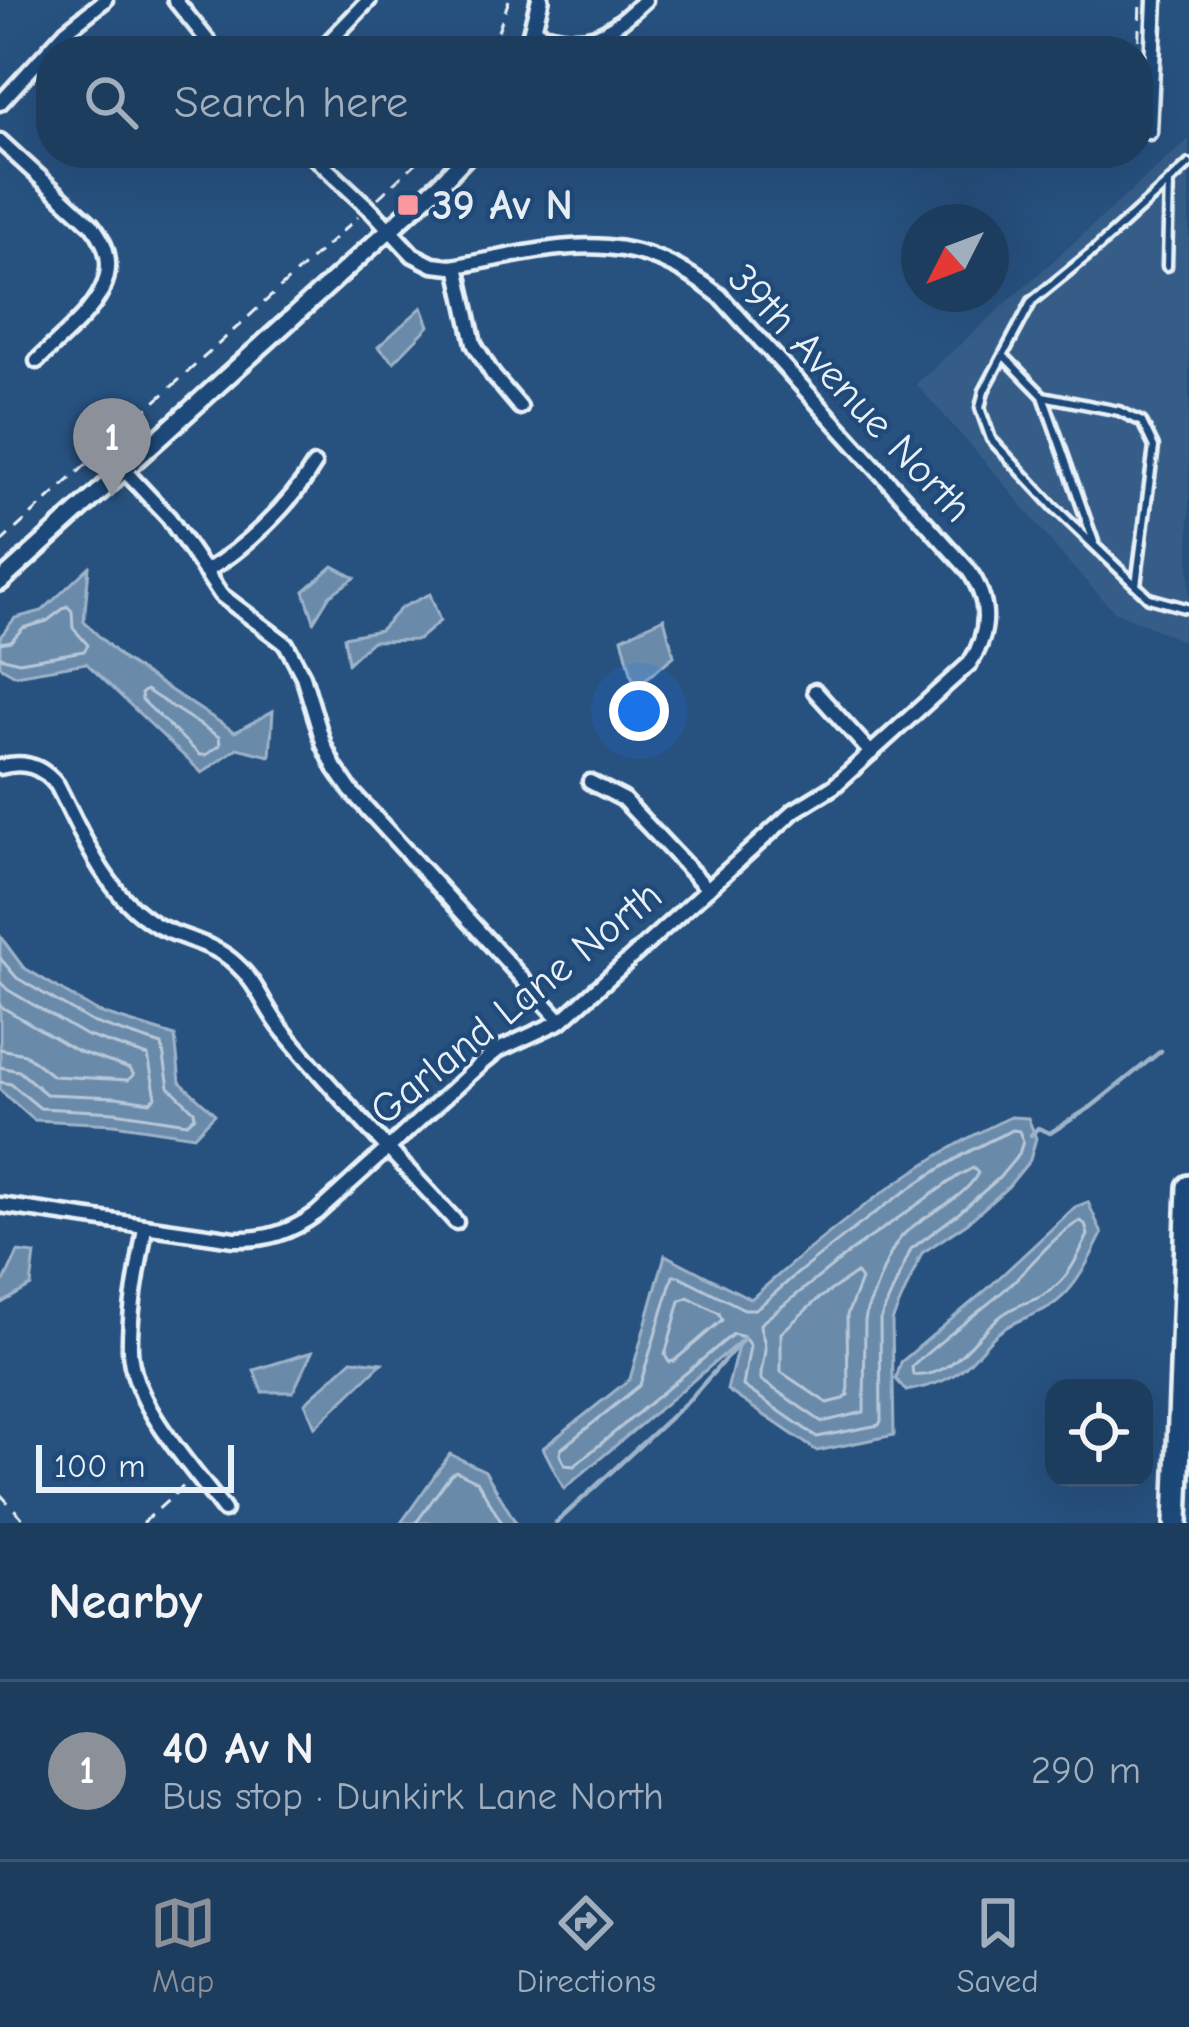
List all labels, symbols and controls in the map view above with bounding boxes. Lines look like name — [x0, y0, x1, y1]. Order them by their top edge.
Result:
search box — [36, 36, 1153, 168]
icon: search — [78, 69, 144, 135]
text: Search here — [174, 76, 408, 128]
place label: 39 Av N — [432, 181, 573, 230]
marker: 39 Av N — [395, 192, 421, 218]
north arrow — [901, 204, 1009, 312]
street label: 39th Avenue North — [718, 254, 982, 532]
pin: 1 — [73, 398, 151, 497]
your location — [609, 681, 669, 741]
street label: Garland Lane North — [361, 871, 671, 1135]
map controls — [1045, 1379, 1153, 1487]
button: locate — [1045, 1379, 1153, 1487]
scale bar — [36, 1439, 234, 1492]
text: 100 m — [54, 1447, 146, 1485]
text: Nearby — [48, 1572, 202, 1631]
text: 40 Av N — [162, 1722, 314, 1774]
text: 1 — [79, 1748, 95, 1793]
text: 290 m — [1031, 1748, 1141, 1793]
text: Bus stop · Dunkirk Lane North — [162, 1774, 664, 1819]
tab: Map — [150, 1890, 216, 2000]
tab: Directions — [517, 1890, 656, 2000]
tab: Saved — [956, 1890, 1039, 2000]

